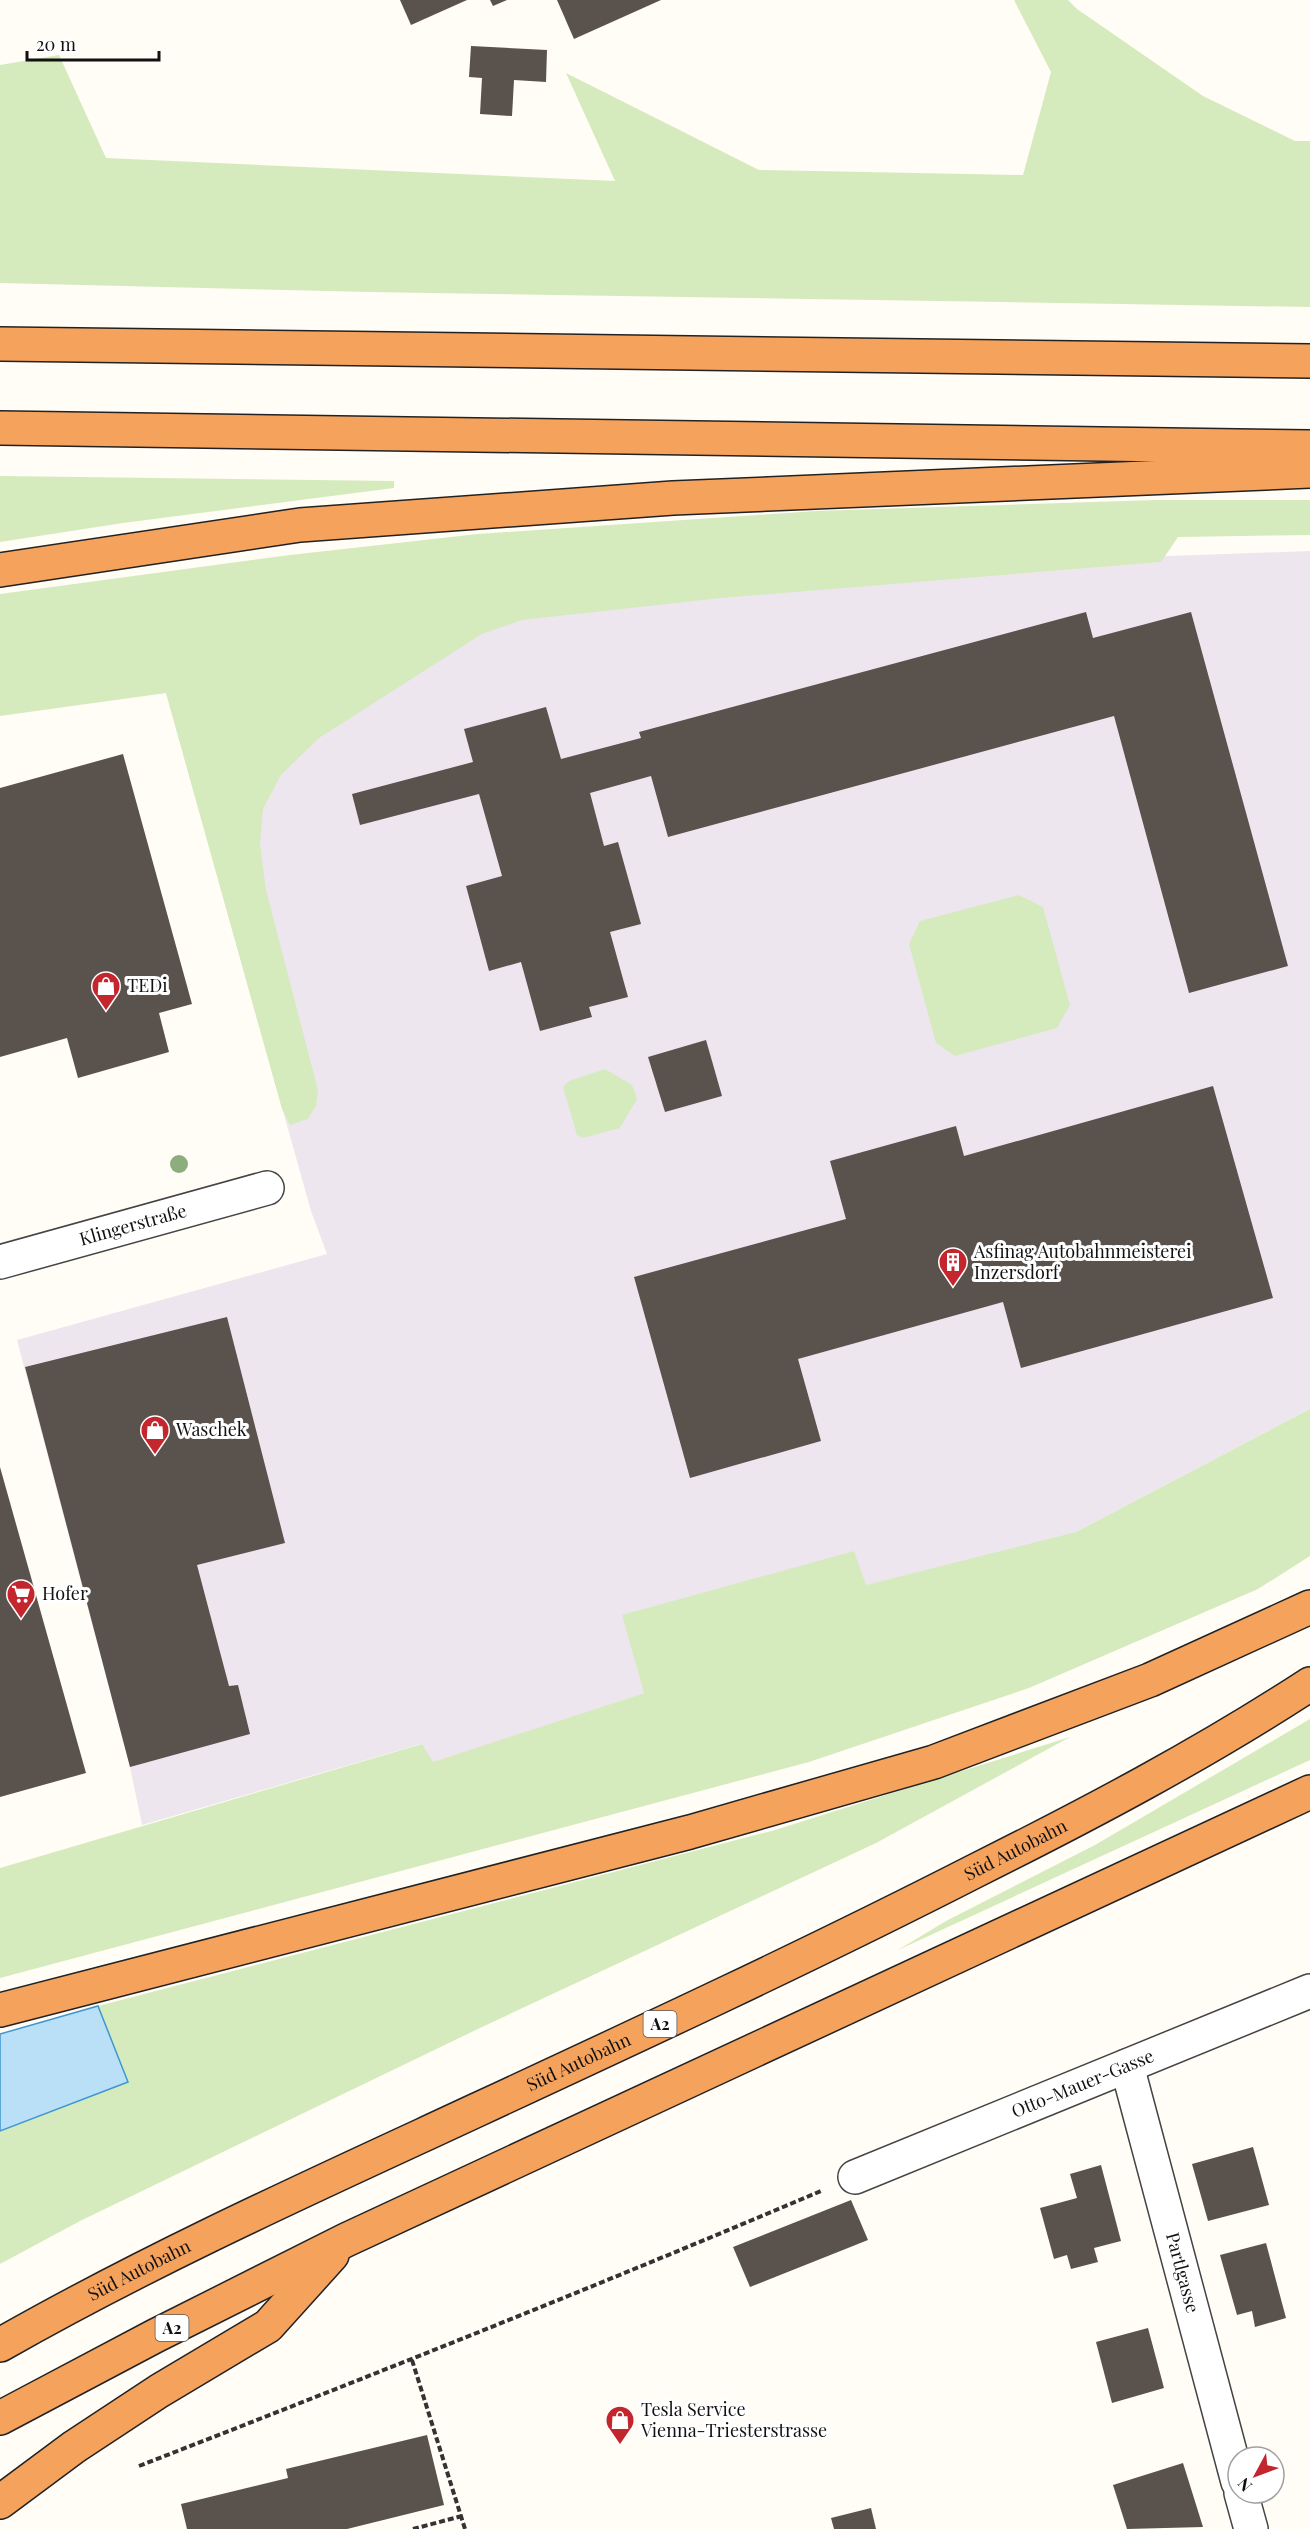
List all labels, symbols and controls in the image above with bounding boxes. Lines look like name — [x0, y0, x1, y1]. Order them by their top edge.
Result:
scale bar — [27, 24, 159, 62]
text: 20 m — [36, 32, 76, 56]
shop icon: TEDi — [90, 970, 122, 1012]
place label: TEDi — [127, 973, 167, 997]
street label: Klingerstraße — [76, 1198, 189, 1250]
place label: Asfinag Autobahnmeisterei Inzersdorf — [973, 1239, 1192, 1284]
building icon: Asfinag Autobahnmeisterei Inzersdorf — [937, 1246, 969, 1288]
shop icon: Waschek — [139, 1414, 171, 1456]
place label: Waschek — [175, 1417, 247, 1441]
supermarket icon: Hofer — [5, 1578, 37, 1620]
place label: Hofer — [42, 1581, 88, 1605]
street label: Süd Autobahn — [960, 1813, 1071, 1886]
road number: A2 — [644, 2011, 676, 2037]
street label: Süd Autobahn — [522, 2027, 634, 2096]
street label: Otto-Mauer-Gasse — [1008, 2043, 1157, 2123]
street label: Partlgasse — [1161, 2230, 1205, 2315]
street label: Süd Autobahn — [83, 2233, 195, 2306]
road number: A2 — [156, 2315, 188, 2341]
place label: Tesla Service Vienna-Triesterstrasse — [640, 2397, 827, 2442]
shop icon: Tesla Service Vienna-Triesterstrasse — [604, 2404, 636, 2446]
north arrow — [1226, 2445, 1286, 2505]
text: N — [1232, 2474, 1256, 2496]

